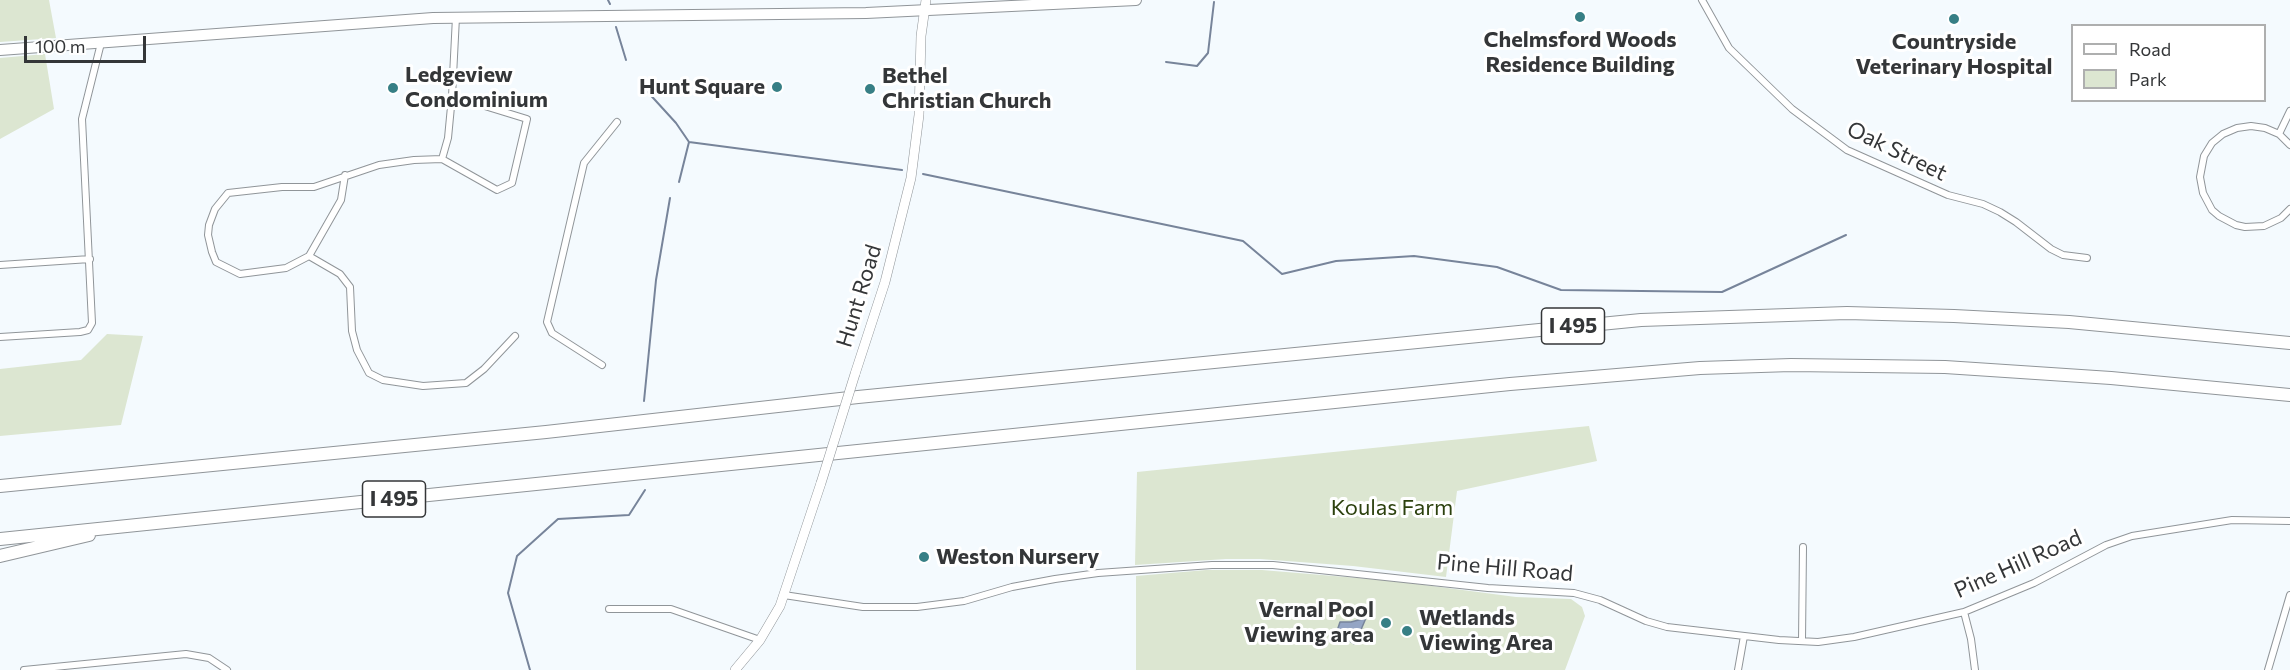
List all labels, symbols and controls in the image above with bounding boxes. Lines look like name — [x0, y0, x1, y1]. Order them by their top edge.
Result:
marker: Chelmsford Woods Residence Building — [1573, 10, 1587, 24]
marker: Countryside Veterinary Hospital — [1947, 12, 1961, 26]
scale bar — [27, 24, 148, 62]
legend — [2071, 24, 2266, 102]
place label: Chelmsford Woods Residence Building — [1483, 27, 1677, 78]
place label: Countryside Veterinary Hospital — [1856, 29, 2052, 80]
text: 100 m — [35, 35, 85, 57]
text: Road — [2129, 38, 2171, 60]
place label: Ledgeview Condominium — [405, 62, 548, 113]
place label: Bethel Christian Church — [882, 63, 1051, 114]
text: Park — [2129, 68, 2167, 90]
place label: Hunt Square — [639, 74, 765, 100]
marker: Hunt Square — [770, 80, 784, 94]
marker: Ledgeview Condominium — [386, 81, 400, 95]
marker: Bethel Christian Church — [863, 82, 877, 96]
street label: Oak Street — [1843, 116, 1951, 186]
street label: Hunt Road — [831, 241, 887, 351]
road number: I 495 — [1542, 308, 1604, 344]
road number: I 495 — [362, 481, 426, 517]
park label: Koulas Farm — [1331, 495, 1453, 521]
street label: Pine Hill Road — [1950, 524, 2086, 604]
place label: Weston Nursery — [936, 544, 1099, 570]
street label: Pine Hill Road — [1436, 549, 1574, 587]
marker: Weston Nursery — [917, 550, 931, 564]
place label: Vernal Pool Viewing area — [1244, 597, 1374, 648]
place label: Wetlands Viewing Area — [1419, 605, 1553, 656]
marker: Vernal Pool Viewing area — [1379, 616, 1393, 630]
marker: Wetlands Viewing Area — [1400, 624, 1414, 638]

